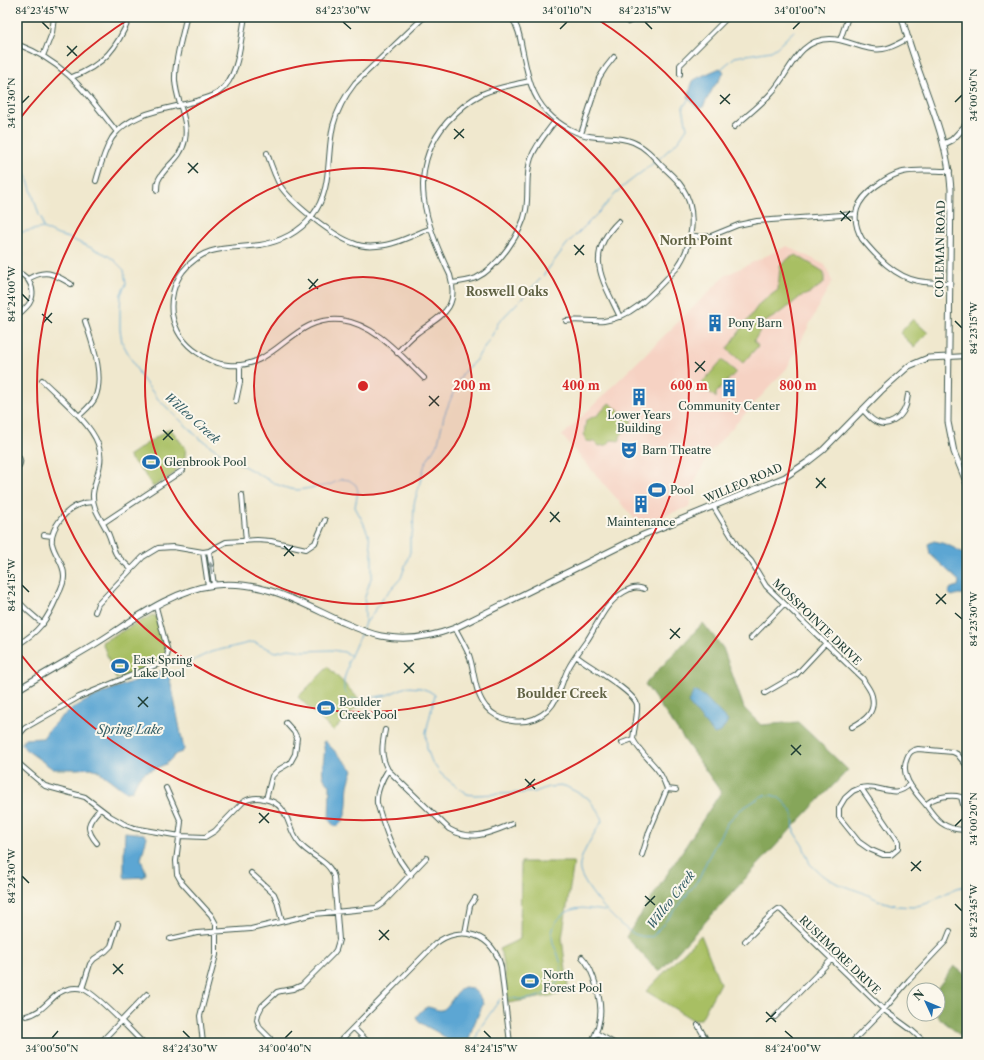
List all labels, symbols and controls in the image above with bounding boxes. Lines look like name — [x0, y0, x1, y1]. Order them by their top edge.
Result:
text: 84°23'45"W — [15, 4, 70, 17]
text: 84°23'30"W — [316, 4, 371, 17]
text: 34°01'10"N — [542, 4, 592, 17]
text: 84°23'15"W — [619, 4, 672, 17]
text: 34°01'00"N — [774, 4, 826, 17]
text: 34°00'50"N — [967, 68, 980, 122]
text: 34°01'30"N — [5, 78, 18, 128]
street label: COLEMAN ROAD — [932, 200, 948, 298]
district label: North Point — [660, 233, 732, 248]
text: 84°24'00"W — [5, 265, 18, 322]
district label: Roswell Oaks — [466, 284, 549, 299]
text: 84°23'15"W — [967, 301, 980, 354]
building icon: Pony Barn — [705, 313, 725, 333]
place label: Pony Barn — [728, 316, 782, 330]
text: 200 m — [453, 378, 491, 393]
text: 400 m — [562, 378, 600, 393]
text: 600 m — [670, 378, 708, 393]
building icon: Community Center — [719, 378, 739, 398]
text: 800 m — [779, 378, 817, 393]
centre of rings — [356, 379, 370, 393]
building icon: Lower Years Building — [629, 387, 649, 407]
water label: Willeo Creek — [161, 389, 224, 447]
place label: Community Center — [678, 399, 780, 413]
place label: Lower Years Building — [607, 408, 671, 435]
theatre icon: Barn Theatre — [619, 440, 639, 460]
place label: Barn Theatre — [642, 443, 711, 457]
sports icon: Glenbrook Pool — [141, 452, 161, 472]
place label: Glenbrook Pool — [164, 455, 247, 469]
street label: WILLEO ROAD — [701, 460, 784, 506]
sports icon: Pool — [647, 480, 667, 500]
place label: Pool — [670, 483, 694, 497]
building icon: Maintenance — [631, 494, 651, 514]
place label: Maintenance — [607, 515, 675, 529]
text: 84°24'15"W — [5, 558, 18, 611]
one-way arrow — [208, 562, 214, 574]
street label: MOSSPOINTE DRIVE — [770, 576, 865, 668]
text: 84°23'30"W — [967, 591, 980, 646]
place label: East Spring Lake Pool — [133, 653, 192, 680]
sports icon: East Spring Lake Pool — [110, 656, 130, 676]
district label: Boulder Creek — [517, 686, 608, 701]
place label: Boulder Creek Pool — [339, 695, 398, 722]
sports icon: Boulder Creek Pool — [316, 698, 336, 718]
water label: Spring Lake — [96, 722, 164, 737]
text: 34°00'20"N — [967, 792, 980, 846]
text: 84°24'30"W — [5, 847, 18, 904]
water label: Willeo Creek — [643, 867, 698, 932]
text: 84°23'45"W — [967, 883, 980, 938]
street label: RUSHMORE DRIVE — [796, 913, 884, 998]
place label: North Forest Pool — [543, 968, 603, 995]
sports icon: North Forest Pool — [520, 971, 540, 991]
north arrow — [906, 982, 946, 1022]
text: N — [910, 986, 927, 1003]
text: 34°00'50"N — [25, 1042, 79, 1055]
text: 84°24'30"W — [162, 1042, 219, 1055]
text: 34°00'40"N — [259, 1042, 311, 1055]
text: 84°24'15"W — [465, 1042, 518, 1055]
text: 84°24'00"W — [765, 1042, 822, 1055]

